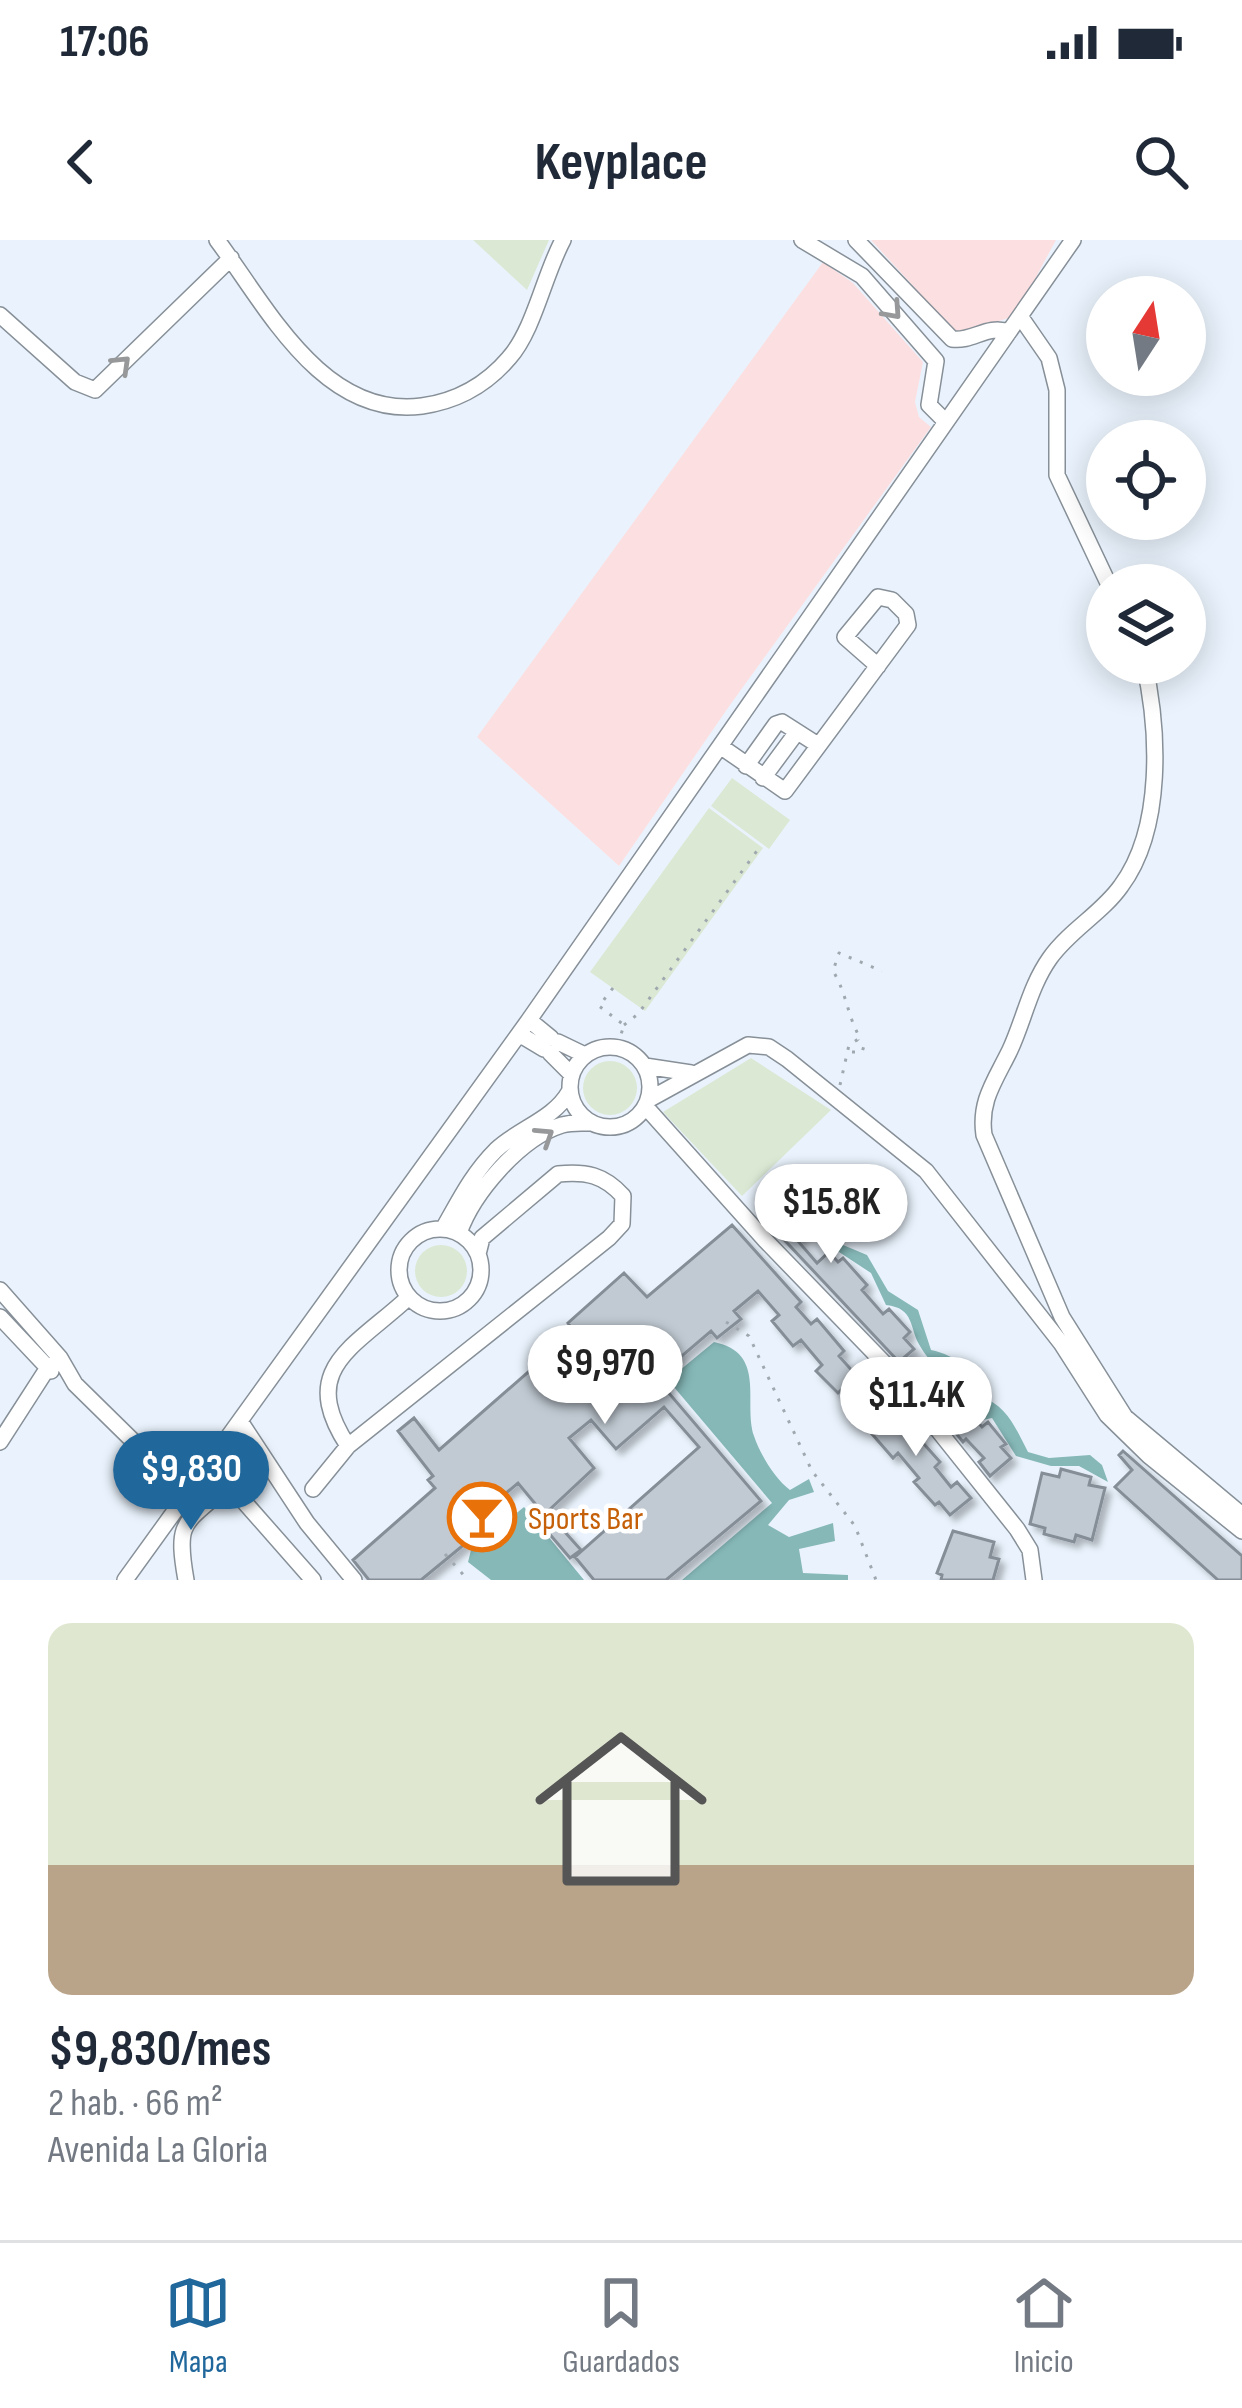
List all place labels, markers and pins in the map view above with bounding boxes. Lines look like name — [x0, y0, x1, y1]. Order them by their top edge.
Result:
pin: $15.8K — [733, 1164, 929, 1266]
pin: $9,970 — [507, 1325, 703, 1427]
pin: $11.4K — [818, 1357, 1014, 1459]
pin: $9,830 — [93, 1431, 289, 1533]
bar icon: Sports Bar — [447, 1482, 517, 1552]
place label: Sports Bar — [528, 1499, 643, 1539]

